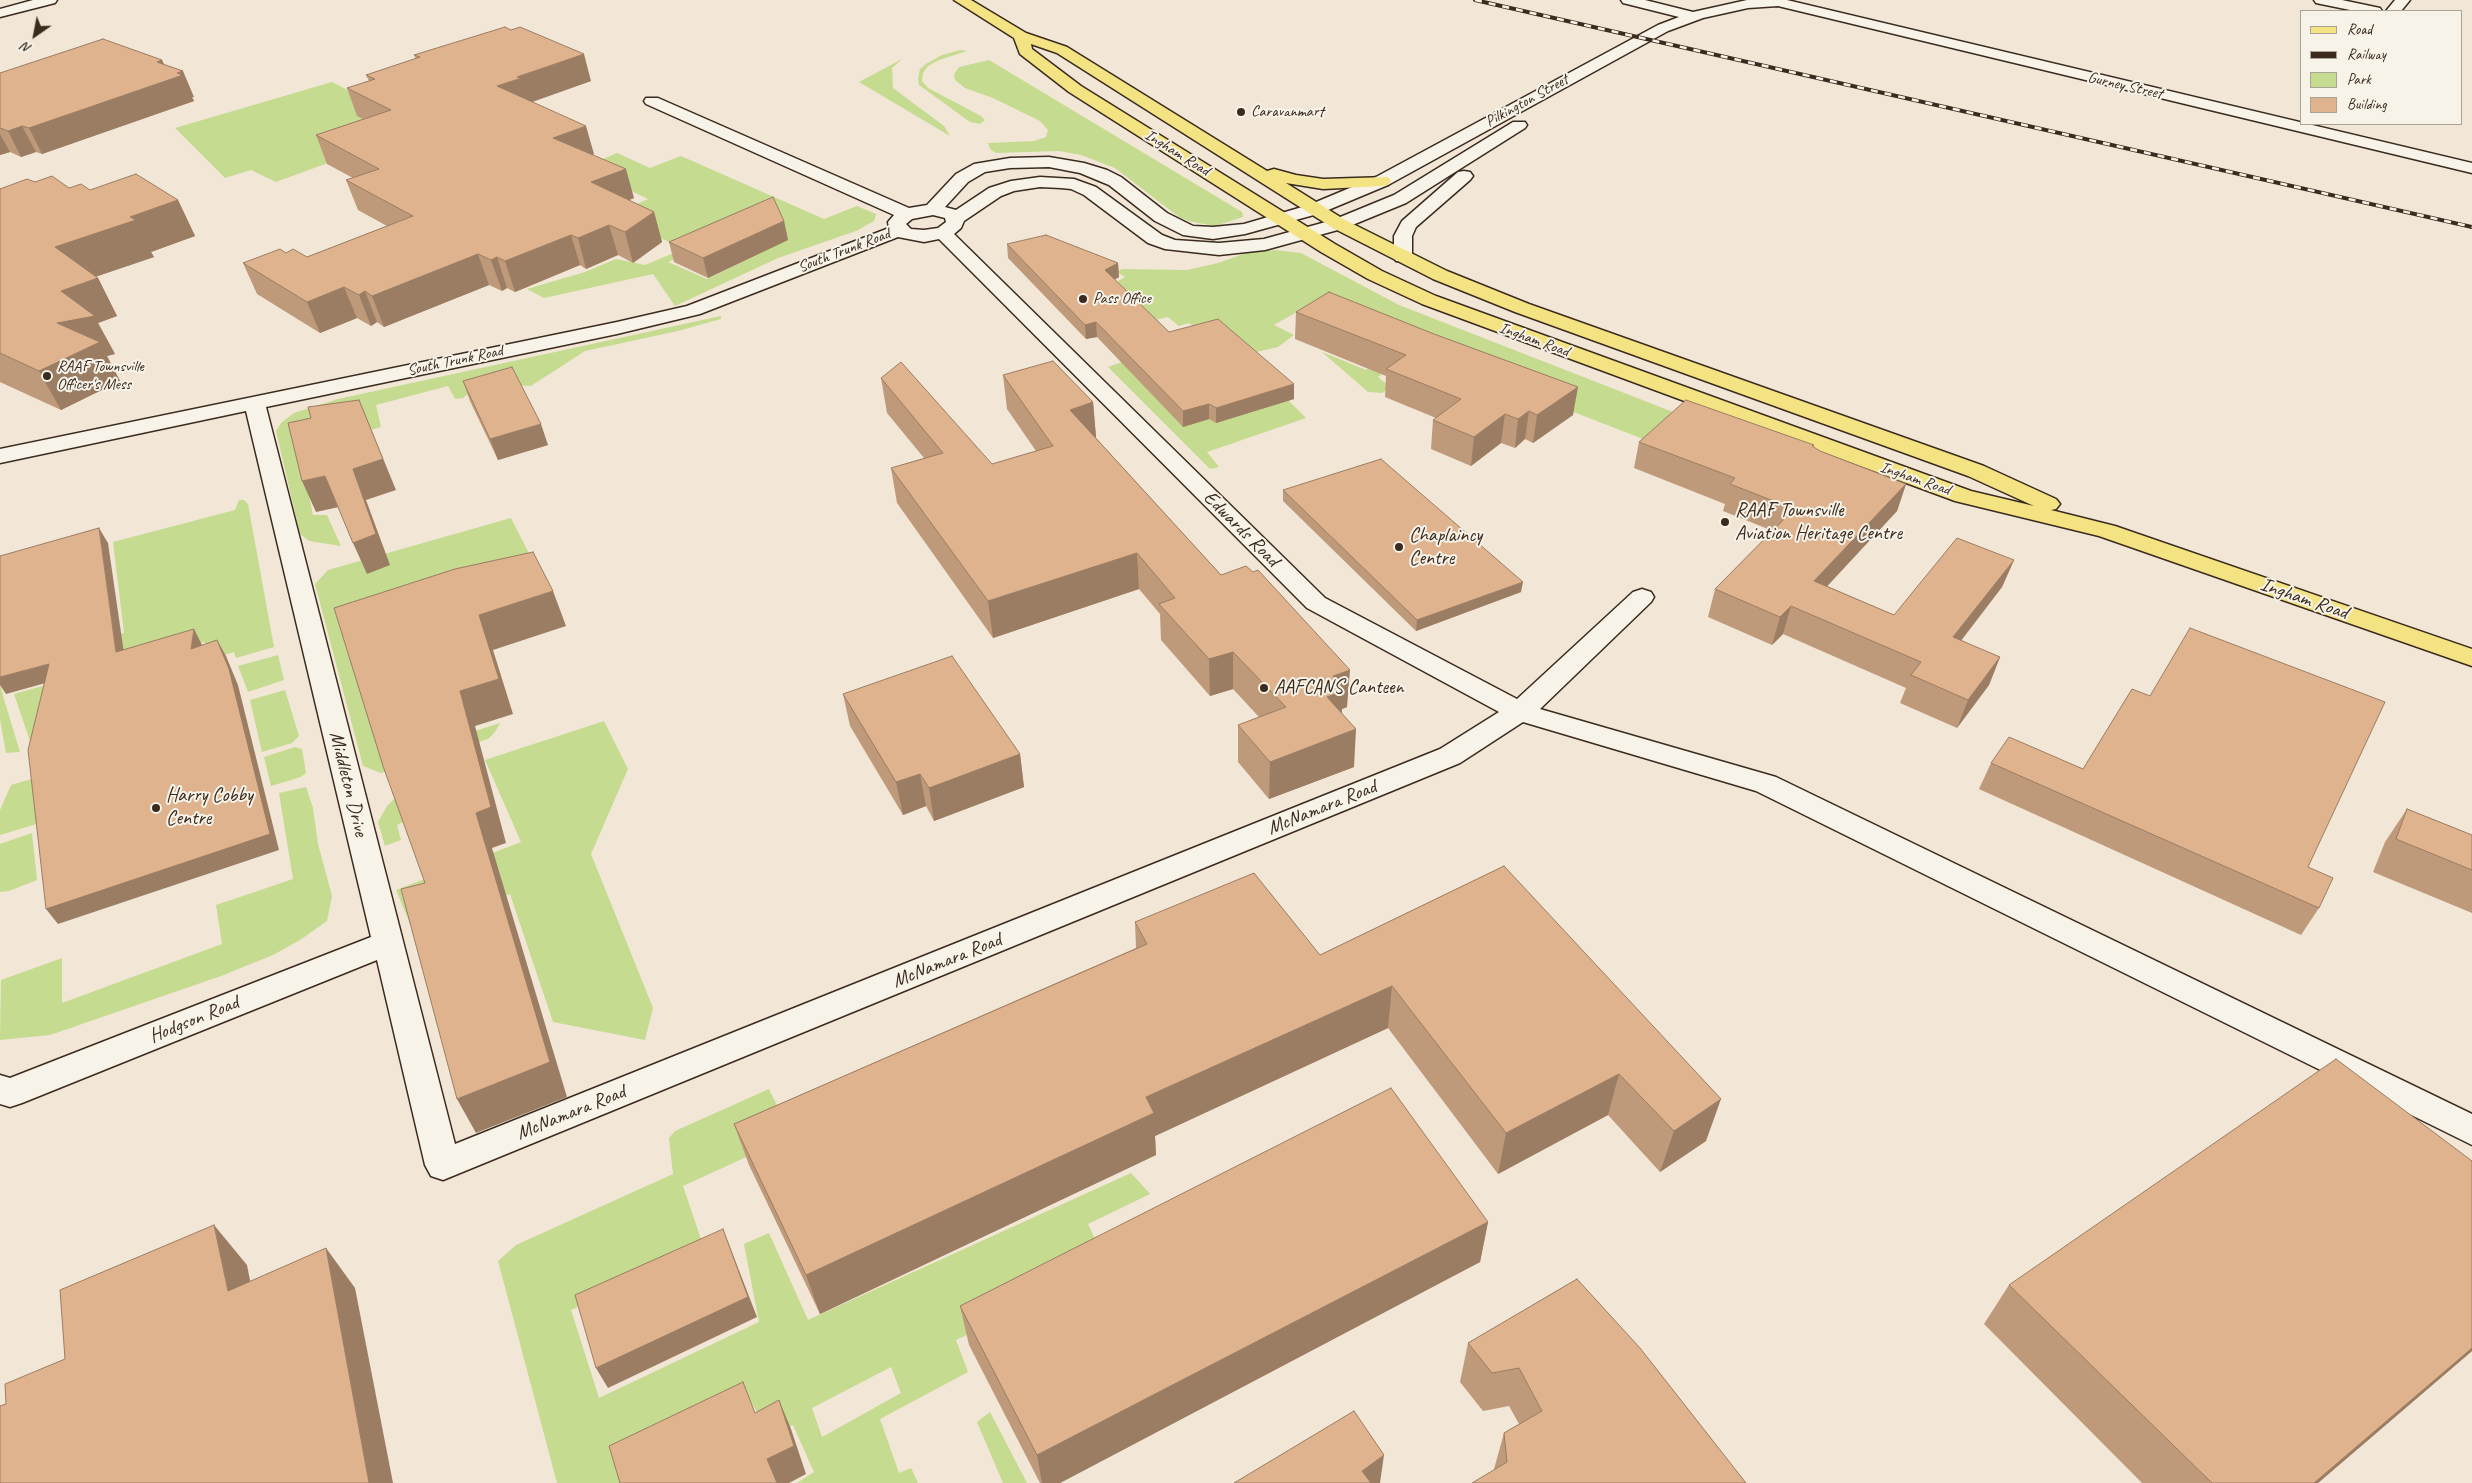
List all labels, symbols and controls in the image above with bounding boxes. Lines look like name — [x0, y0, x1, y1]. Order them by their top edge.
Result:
north arrow — [10, 10, 60, 60]
legend — [2300, 10, 2462, 125]
text: Road — [2347, 20, 2372, 39]
text: N — [18, 39, 35, 57]
text: Railway — [2347, 45, 2386, 64]
street label: Gurney Street — [2086, 68, 2164, 104]
street label: Pilkington Street — [1482, 70, 1572, 132]
text: Park — [2347, 70, 2371, 89]
text: Building — [2347, 95, 2386, 114]
place label: Caravanmart — [1251, 102, 1324, 122]
marker: Caravanmart — [1235, 106, 1247, 118]
street label: Ingham Road — [1141, 126, 1213, 180]
street label: South Trunk Road — [795, 225, 893, 277]
place label: Pass Office — [1093, 289, 1151, 309]
marker: Pass Office — [1077, 293, 1089, 305]
street label: Ingham Road — [1496, 318, 1572, 362]
street label: South Trunk Road — [406, 342, 504, 380]
place label: RAAF Townsville Officer's Mess — [57, 357, 144, 395]
marker: RAAF Townsville Officer's Mess — [41, 370, 53, 382]
street label: Ingham Road — [1877, 458, 1953, 500]
street label: Edwards Road — [1198, 486, 1284, 572]
place label: RAAF Townsville Aviation Heritage Centre — [1735, 499, 1902, 546]
marker: RAAF Townsville Aviation Heritage Centre — [1719, 516, 1731, 528]
place label: Chaplaincy Centre — [1409, 524, 1482, 571]
marker: Chaplaincy Centre — [1393, 541, 1405, 553]
street label: Ingham Road — [2257, 573, 2351, 625]
place label: AAFCANS Canteen — [1274, 676, 1404, 700]
marker: AAFCANS Canteen — [1258, 682, 1270, 694]
street label: Middleton Drive — [323, 729, 373, 839]
street label: McNamara Road — [1264, 775, 1380, 841]
place label: Harry Cobby Centre — [166, 784, 253, 831]
marker: Harry Cobby Centre — [150, 802, 162, 814]
street label: McNamara Road — [889, 928, 1005, 994]
street label: Hodgson Road — [146, 991, 242, 1049]
street label: McNamara Road — [513, 1080, 629, 1146]

